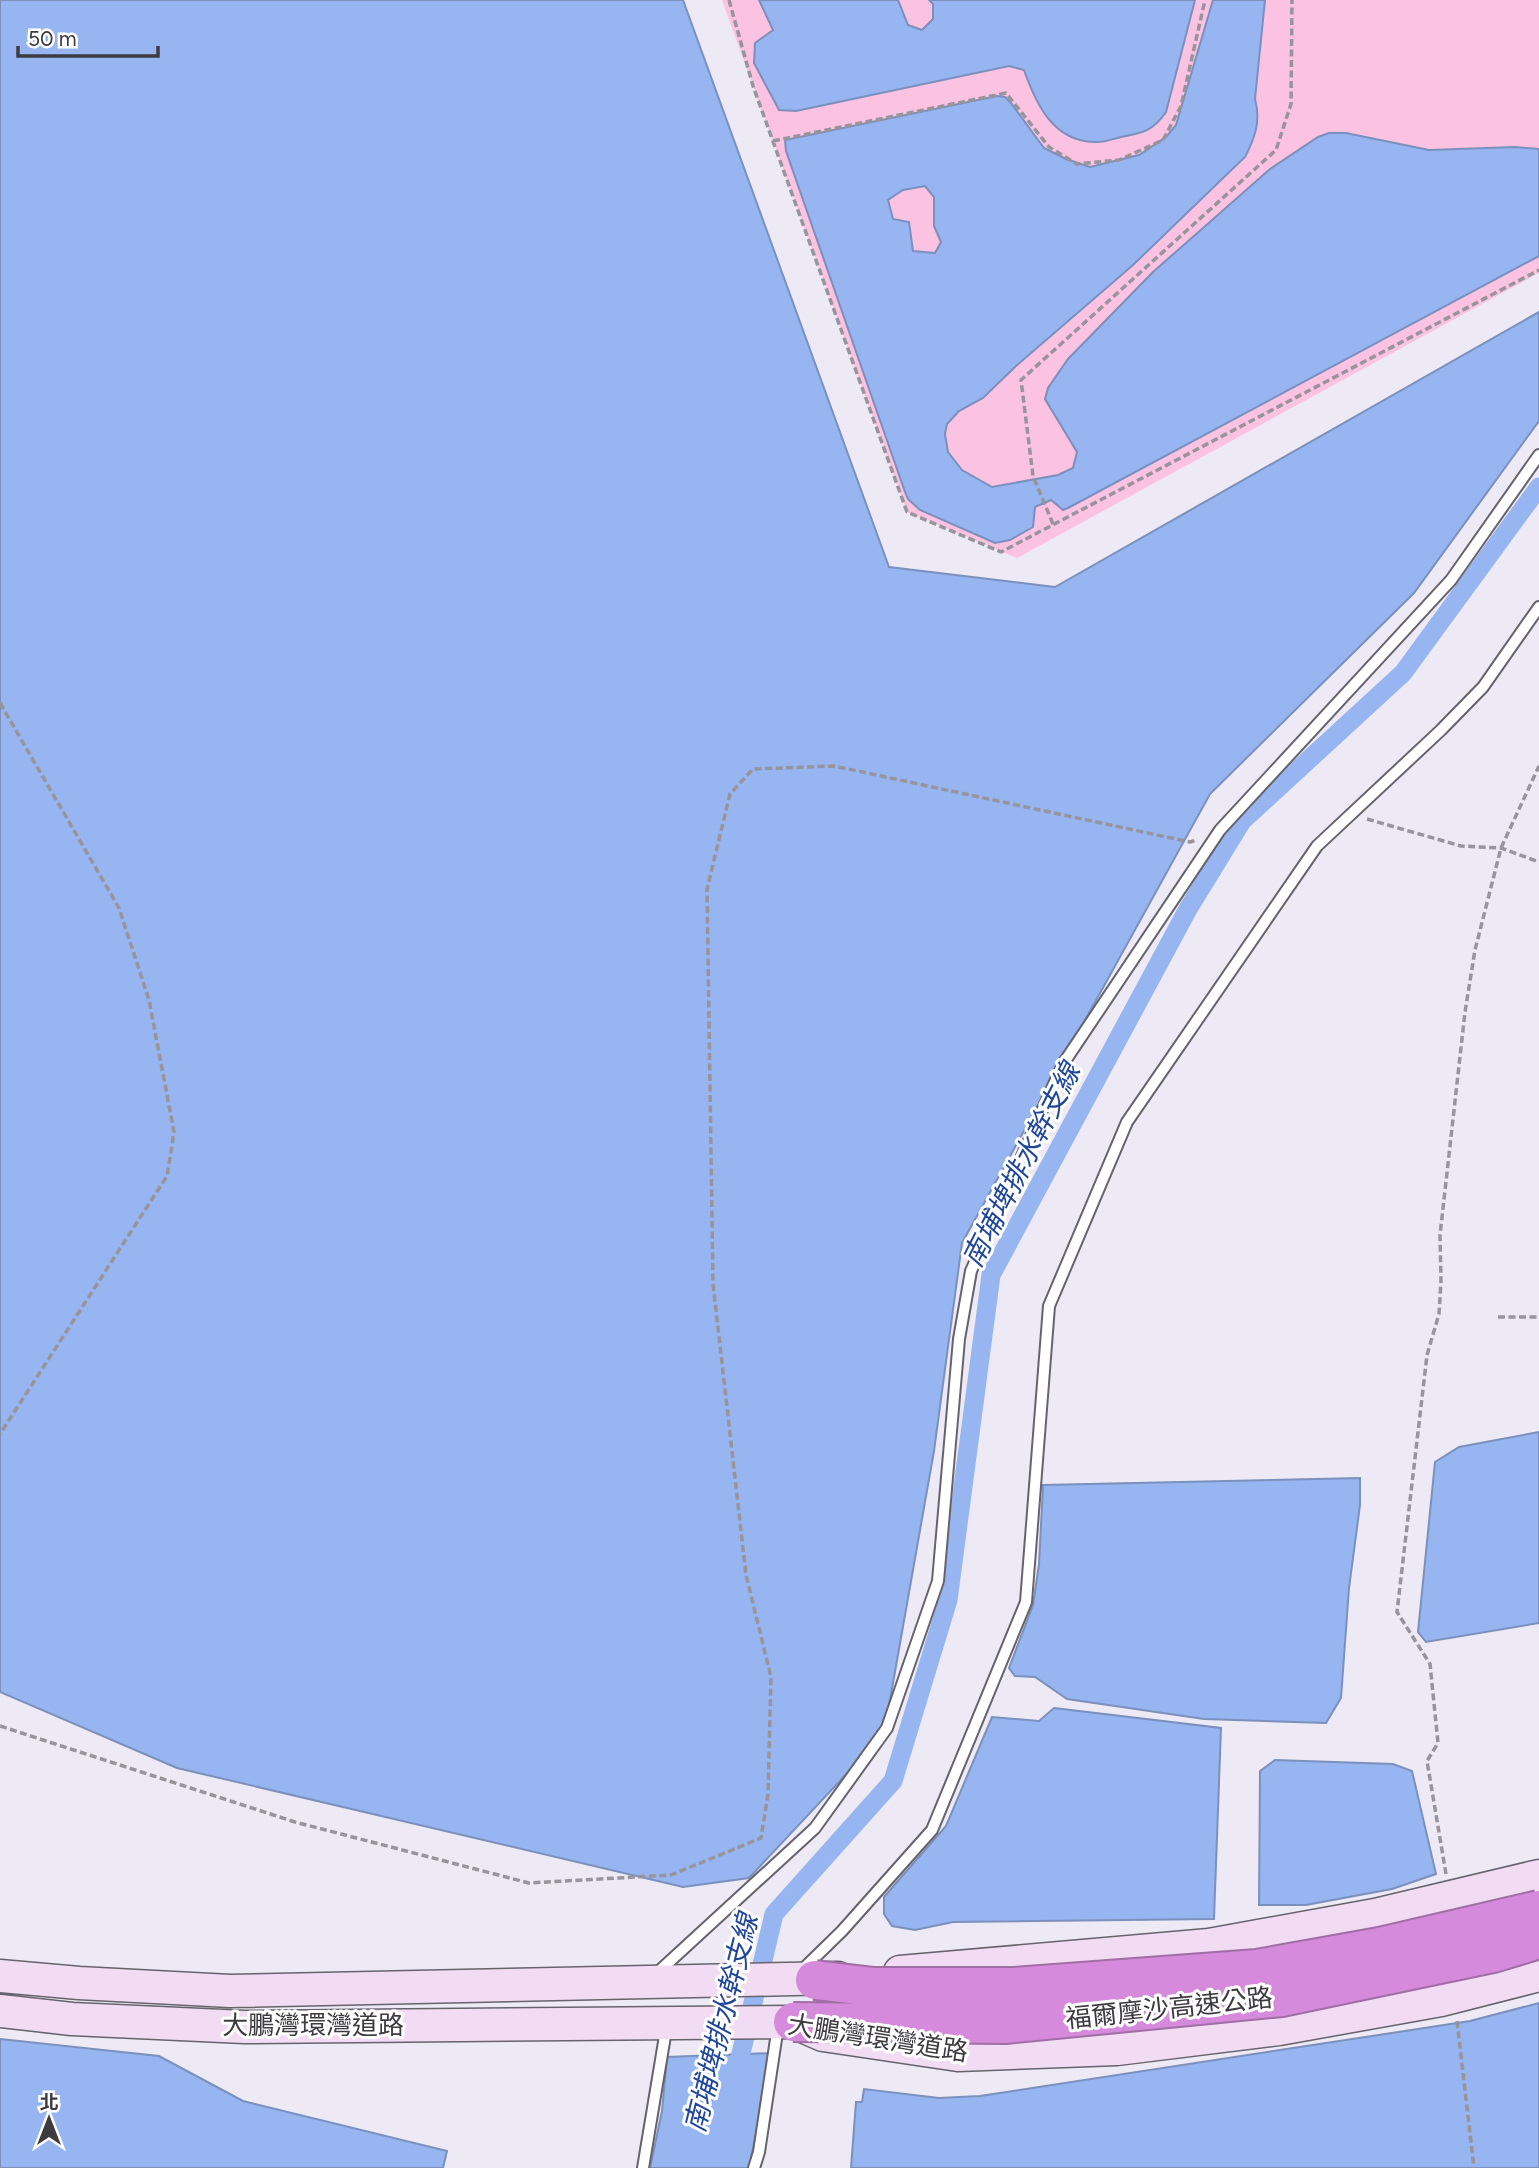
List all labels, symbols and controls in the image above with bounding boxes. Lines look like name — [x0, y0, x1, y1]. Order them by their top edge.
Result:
scale bar — [18, 14, 158, 58]
text: 50 m — [28, 26, 77, 51]
water label: 南埔埤排水幹支線 — [955, 1055, 1088, 1273]
water label: 南埔埤排水幹支線 — [677, 1907, 765, 2136]
street label: 福爾摩沙高速公路 — [1064, 1981, 1274, 2035]
street label: 大鵬灣環灣道路 — [786, 2008, 970, 2068]
street label: 大鵬灣環灣道路 — [222, 2009, 404, 2041]
north arrow — [14, 2084, 84, 2154]
text: 北 — [39, 2091, 59, 2114]

